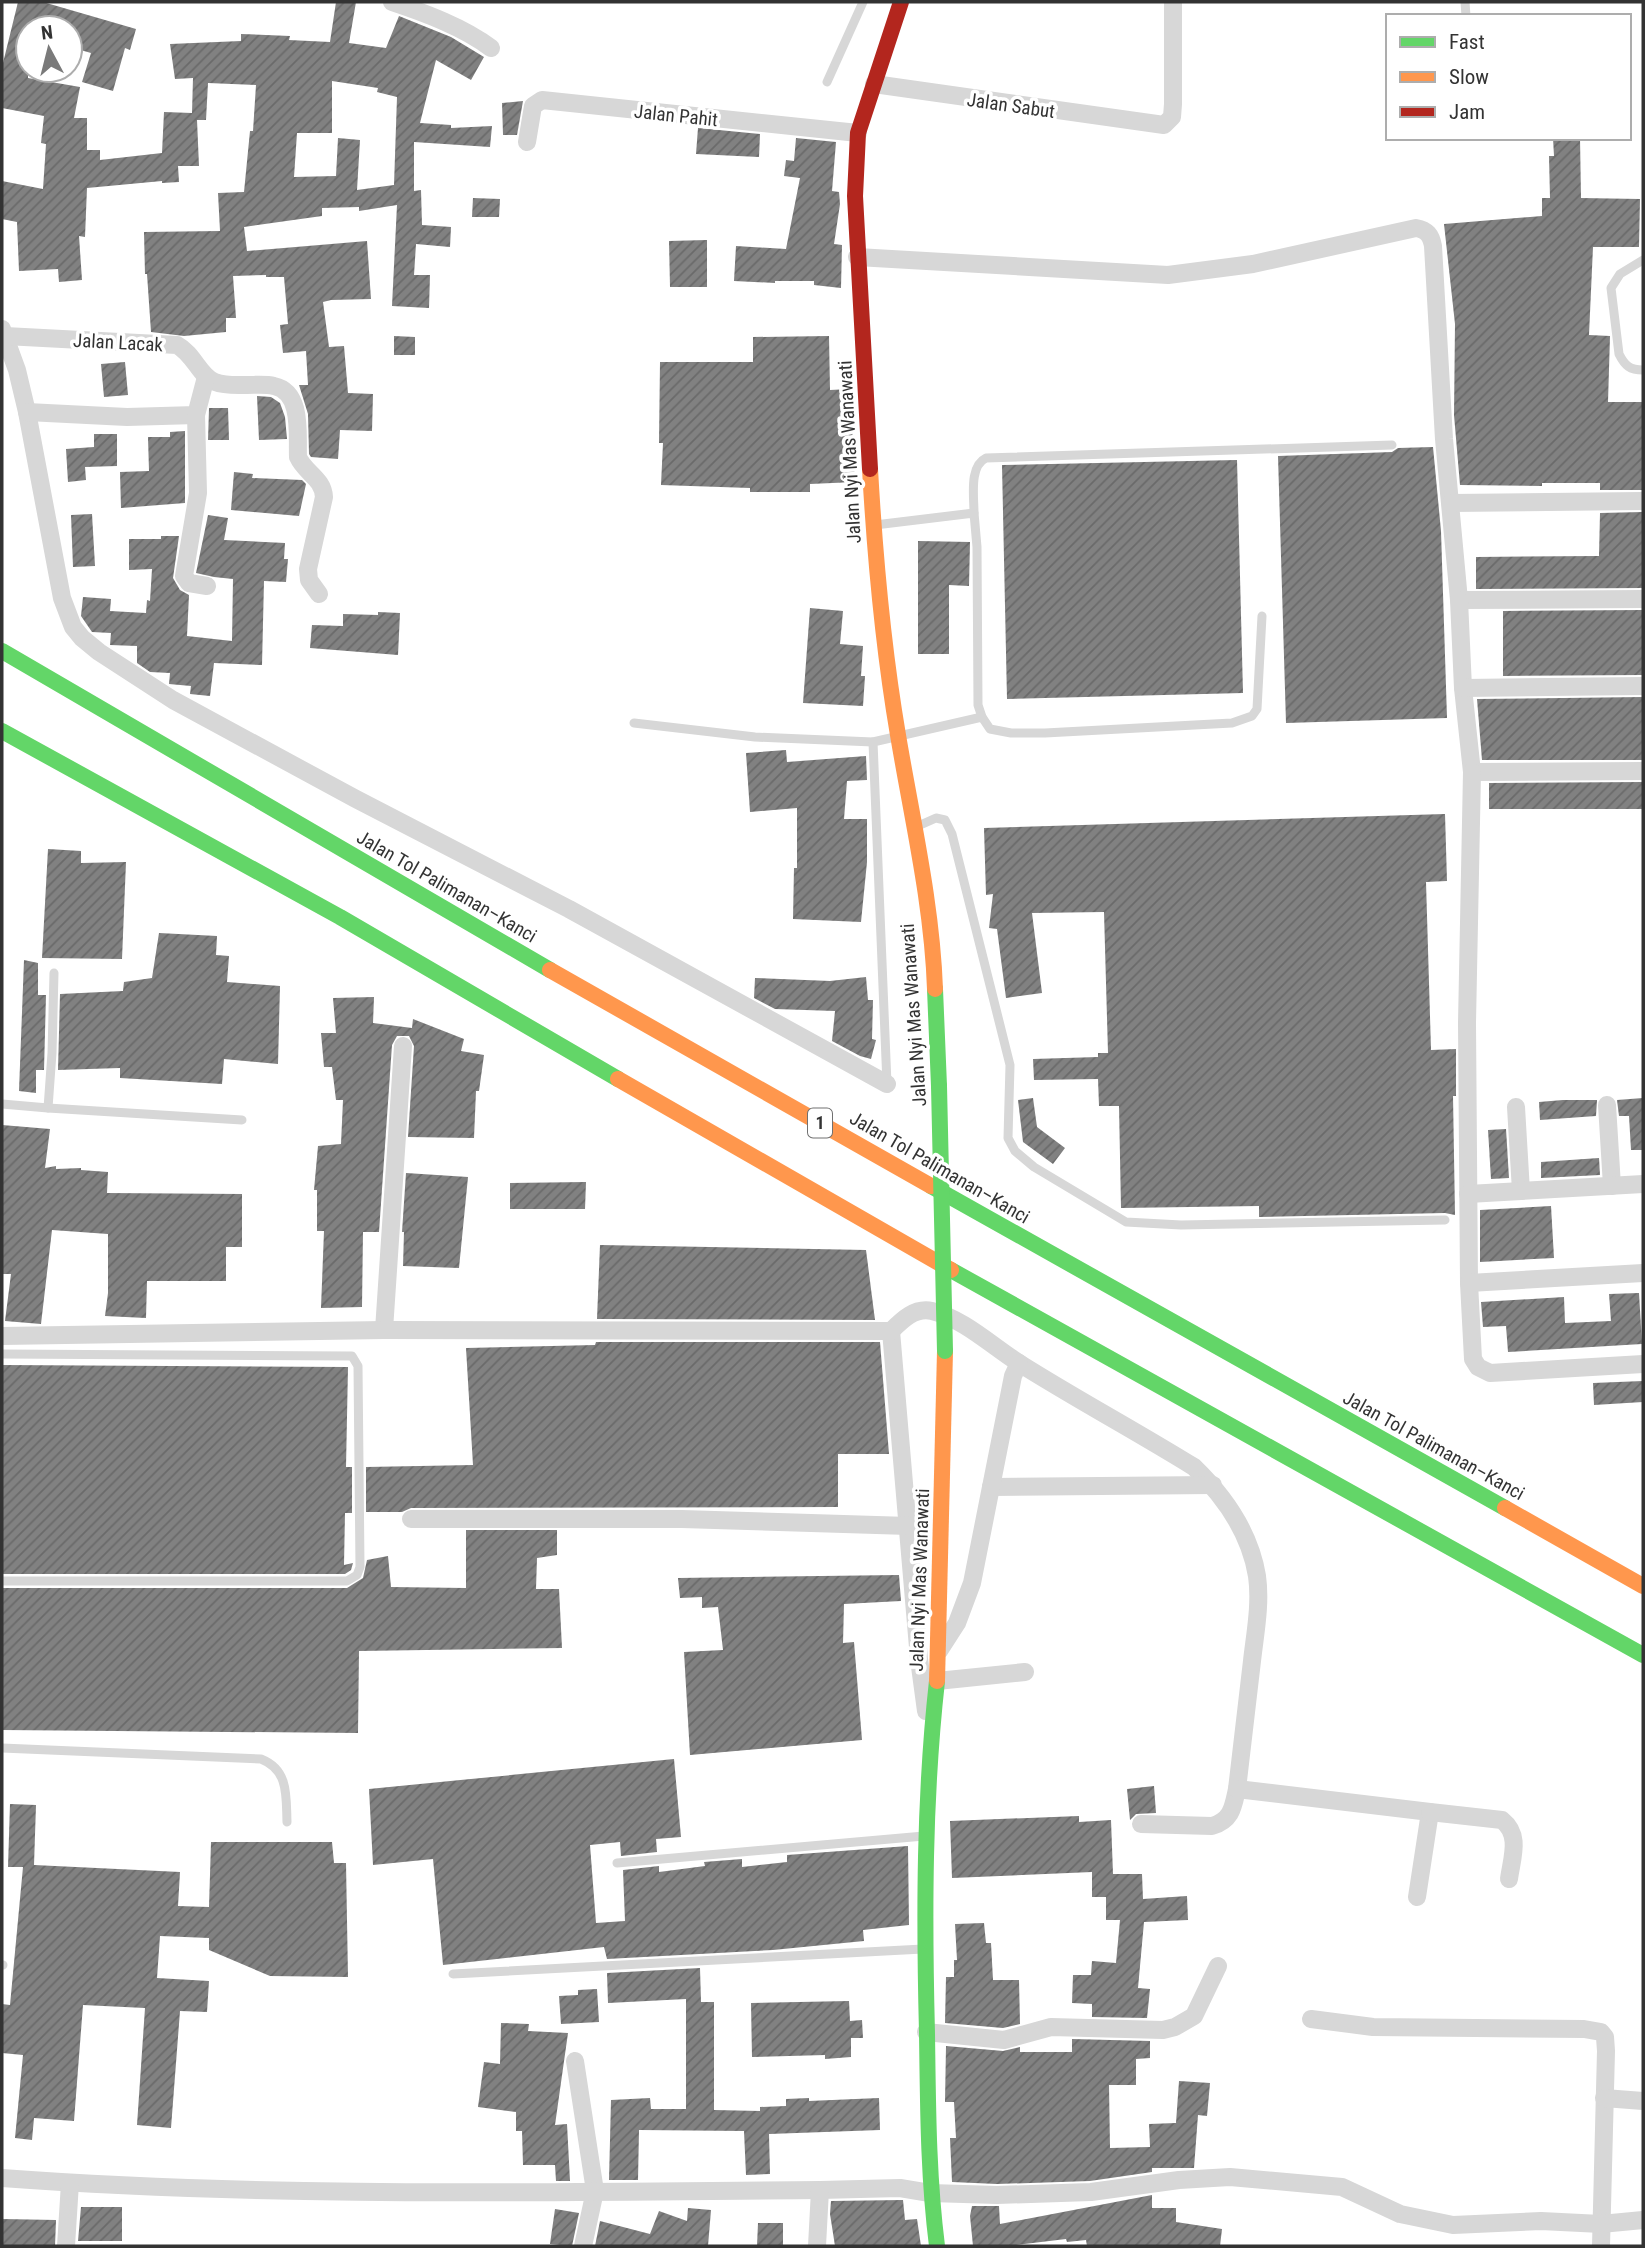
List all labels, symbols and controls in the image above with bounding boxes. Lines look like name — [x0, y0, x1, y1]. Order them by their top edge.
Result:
north arrow — [14, 14, 84, 84]
legend — [1386, 14, 1631, 140]
text: N — [40, 20, 54, 45]
text: Fast — [1449, 30, 1485, 54]
text: Slow — [1449, 65, 1489, 89]
street label: Jalan Sabut — [966, 88, 1056, 123]
street label: Jalan Pahit — [633, 100, 719, 131]
text: Jam — [1449, 100, 1485, 124]
street label: Jalan Lacak — [72, 329, 164, 356]
street label: Jalan Nyi Mas Wanawati — [833, 360, 866, 544]
street label: Jalan Tol Palimanan–Kanci — [353, 825, 541, 947]
street label: Jalan Nyi Mas Wanawati — [896, 923, 931, 1107]
street label: Jalan Tol Palimanan–Kanci — [846, 1106, 1034, 1228]
road number: 1 — [808, 1108, 832, 1138]
street label: Jalan Tol Palimanan–Kanci — [1339, 1386, 1529, 1505]
street label: Jalan Nyi Mas Wanawati — [905, 1488, 934, 1672]

